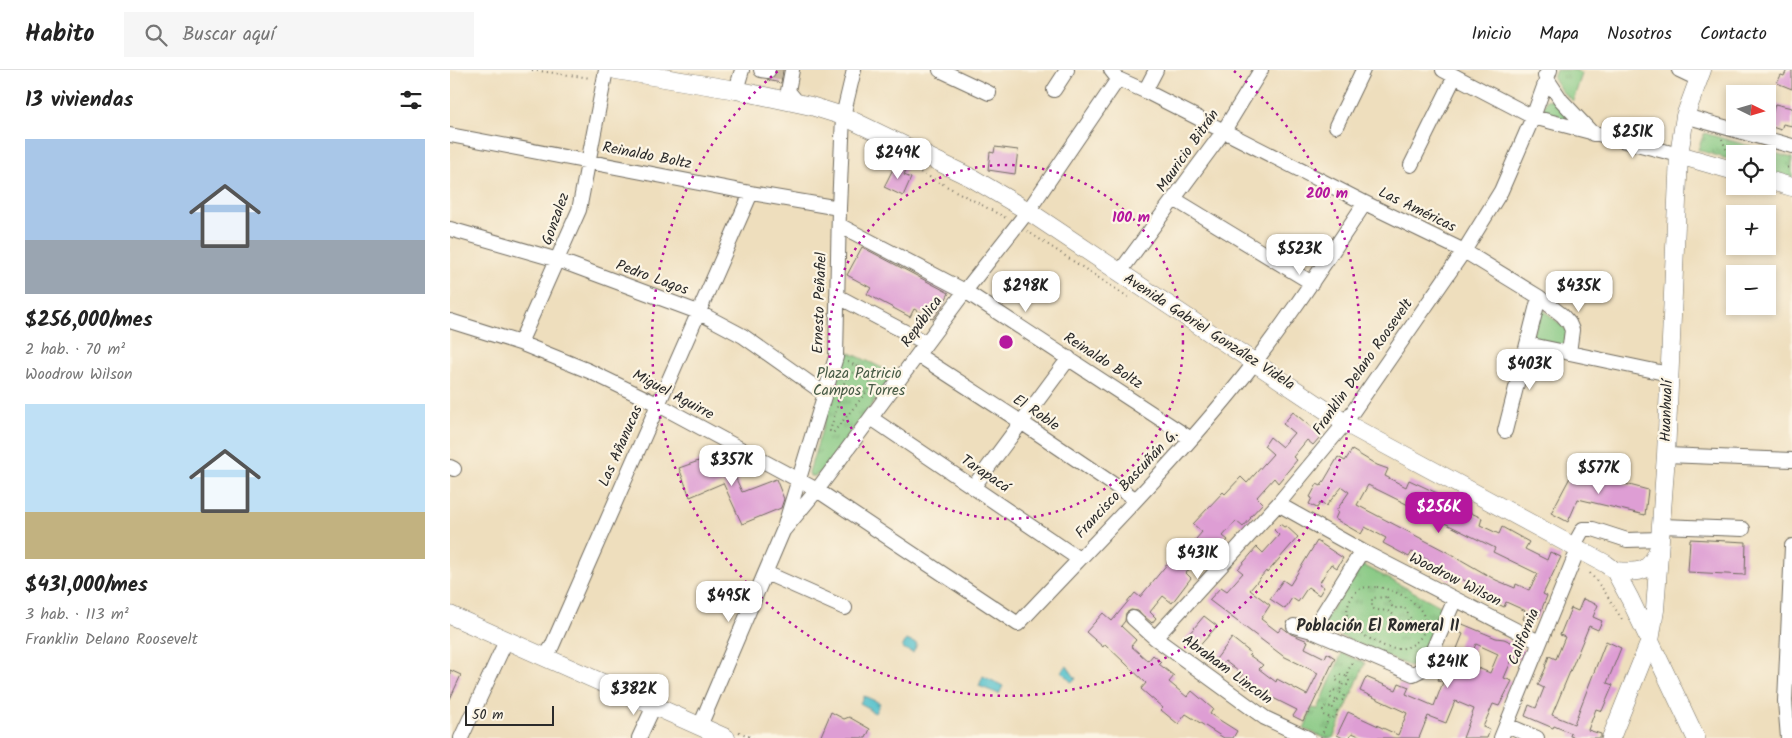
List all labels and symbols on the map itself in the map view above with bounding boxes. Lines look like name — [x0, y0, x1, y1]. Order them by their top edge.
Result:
north arrow — [1726, 85, 1776, 135]
street label: Mauricio Bitrán — [1150, 105, 1226, 197]
pin: $251K — [1598, 116, 1668, 159]
street label: Reinaldo Boltz — [600, 136, 694, 176]
pin: $249K — [863, 138, 933, 180]
street label: Las Américas — [1374, 181, 1461, 239]
text: 200 m — [1306, 182, 1348, 206]
street label: Gonzalez — [535, 189, 577, 249]
text: 100 m — [1112, 206, 1150, 230]
pin: $523K — [1265, 234, 1335, 276]
street label: Ernesto Peñafiel — [806, 251, 834, 354]
street label: Pedro Lagos — [612, 254, 692, 302]
street label: Avenida Gabriel González Videla — [1118, 267, 1300, 397]
pin: $298K — [991, 270, 1061, 313]
pin: $435K — [1544, 270, 1614, 313]
street label: República — [895, 291, 949, 353]
street label: Franklin Delano Roosevelt — [1307, 294, 1419, 440]
street label: Reinaldo Boltz — [1059, 326, 1148, 396]
centre of rings — [997, 333, 1015, 351]
pin: $403K — [1495, 348, 1565, 391]
park label: Plaza Patricio Campos Torres — [813, 362, 906, 403]
street label: Miguel Aguirre — [628, 363, 719, 427]
street label: Huanhualí — [1654, 377, 1680, 442]
street label: El Roble — [1008, 388, 1065, 438]
street label: Las Añanucas — [592, 401, 650, 491]
street label: Francisco Bascuñán G. — [1070, 424, 1184, 544]
pin: $357K — [697, 444, 767, 487]
street label: Tarapacá — [955, 449, 1016, 500]
pin: $577K — [1564, 452, 1634, 495]
pin: $256K — [1404, 492, 1474, 534]
pin: $431K — [1163, 538, 1233, 580]
street label: Woodrow Wilson — [1405, 546, 1505, 614]
pin: $495K — [694, 580, 764, 623]
street label: California — [1502, 605, 1546, 669]
district label: Población El Romeral II — [1296, 614, 1460, 639]
street label: Abraham Lincoln — [1177, 629, 1277, 711]
pin: $241K — [1413, 646, 1483, 689]
pin: $382K — [599, 674, 669, 716]
scale bar — [465, 703, 554, 726]

